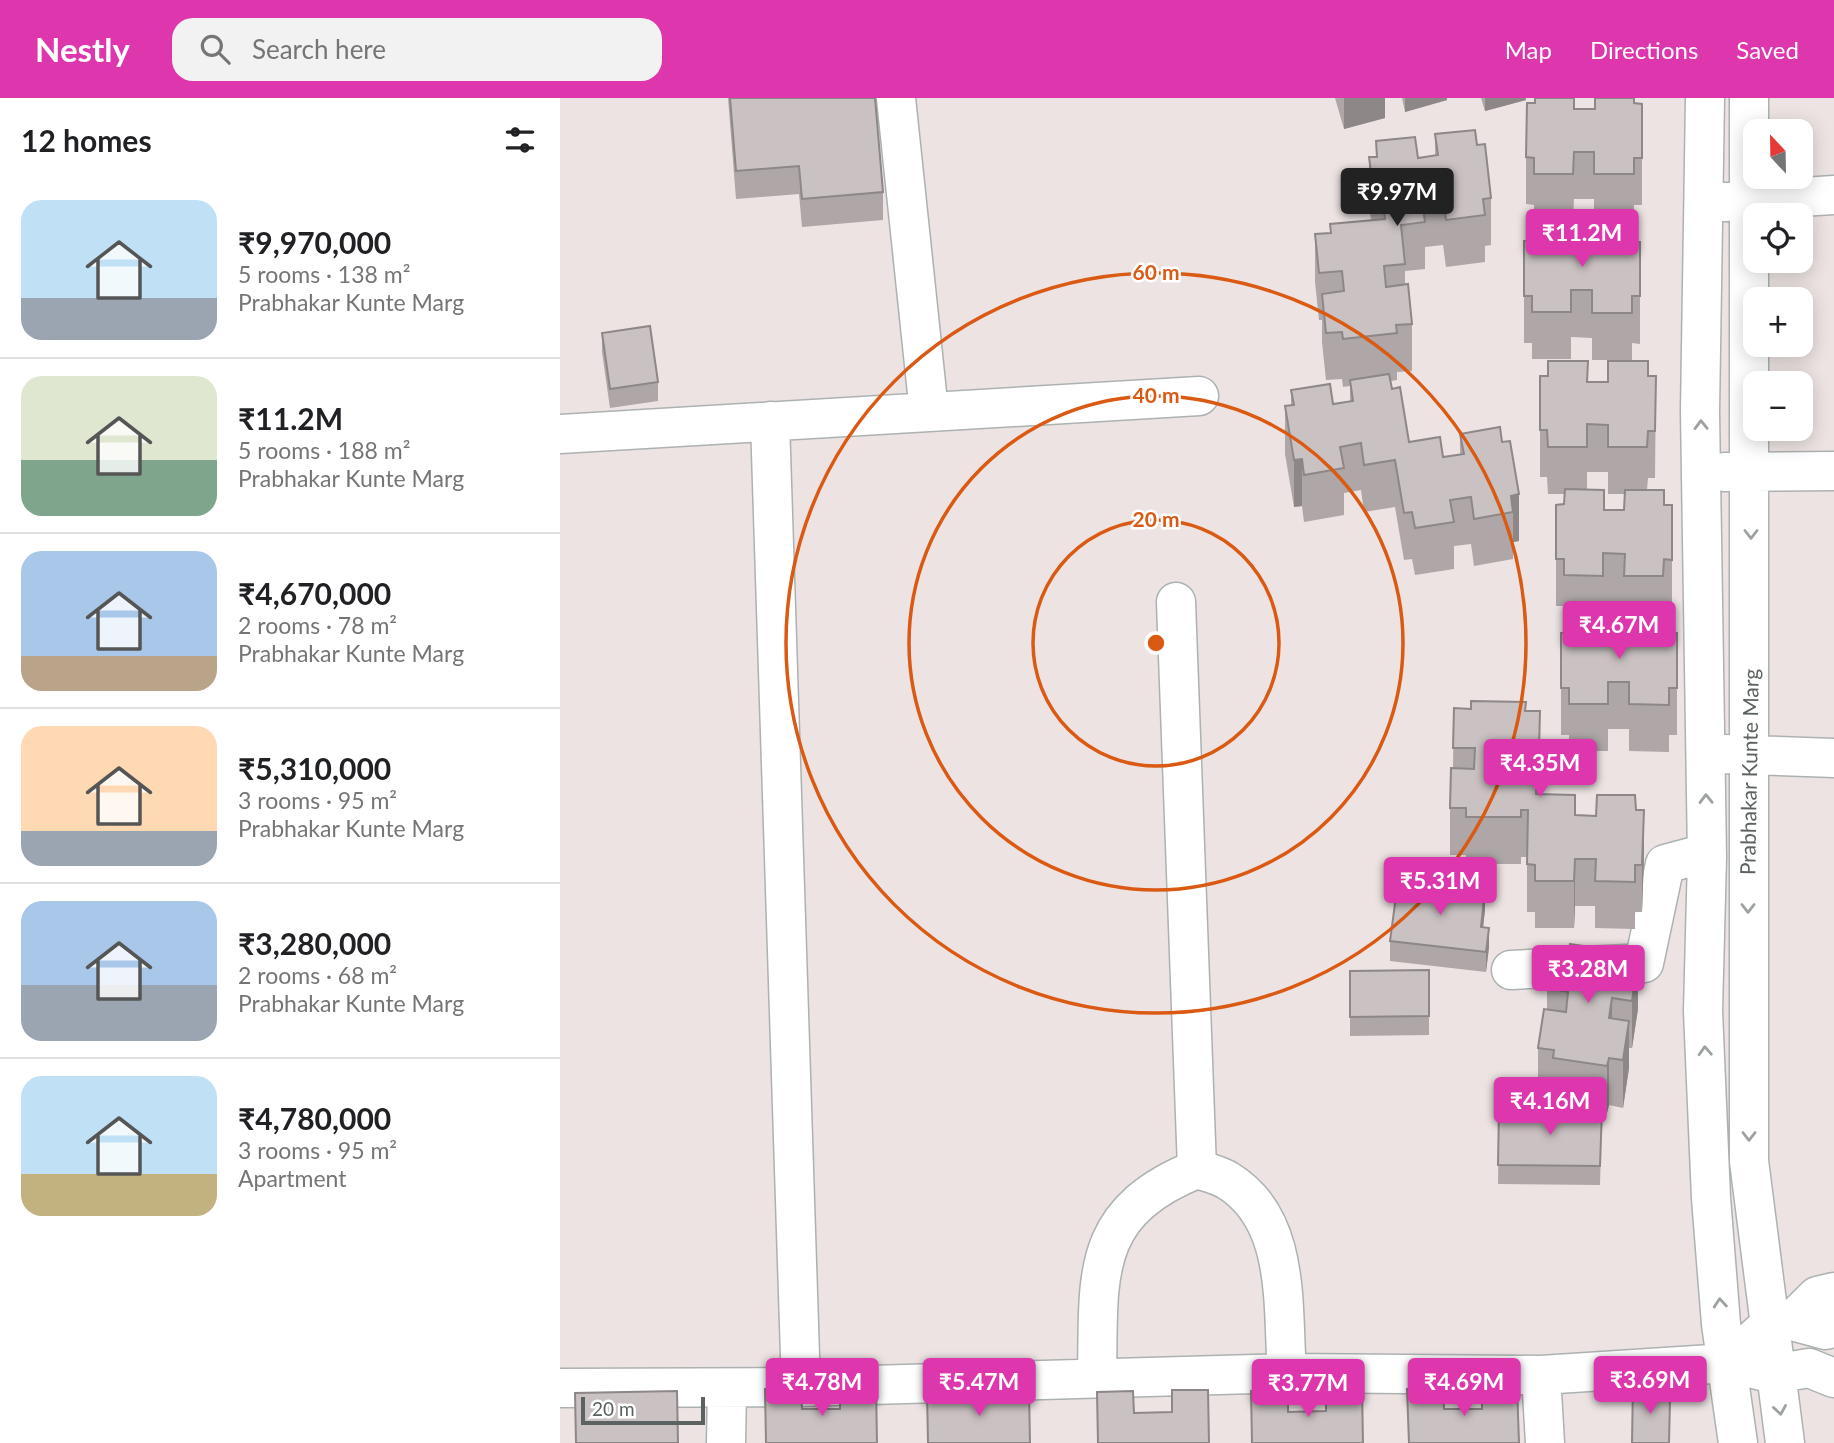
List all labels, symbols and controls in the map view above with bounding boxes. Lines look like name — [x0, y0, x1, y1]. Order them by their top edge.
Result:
search box — [172, 18, 662, 81]
text: Nestly — [35, 29, 130, 69]
icon: search — [196, 30, 234, 68]
text: Search here — [252, 33, 386, 65]
text: Map — [1505, 35, 1552, 64]
text: Directions — [1590, 35, 1698, 64]
text: Saved — [1736, 35, 1799, 64]
north arrow — [1743, 119, 1813, 189]
map controls — [1743, 119, 1813, 441]
icon: filters — [501, 121, 539, 159]
text: 12 homes — [21, 122, 152, 158]
pin: ₹9.97M — [1340, 169, 1454, 228]
text: ₹9.97M — [1357, 177, 1437, 205]
button: locate — [1743, 203, 1813, 273]
pin: ₹11.2M — [1525, 209, 1639, 269]
text: ₹11.2M — [1542, 218, 1622, 246]
text: ₹9,970,000 — [238, 224, 391, 260]
icon: home — [77, 228, 161, 312]
text: 60 m — [1132, 259, 1180, 284]
text: 5 rooms · 138 m² — [238, 260, 410, 288]
button: + — [1743, 287, 1813, 357]
text: Prabhakar Kunte Marg — [238, 288, 464, 316]
button: − — [1743, 371, 1813, 441]
text: 40 m — [1132, 382, 1180, 407]
text: ₹11.2M — [238, 400, 343, 436]
icon: home — [77, 404, 161, 488]
one-way arrow — [1693, 419, 1708, 430]
text: 5 rooms · 188 m² — [238, 436, 410, 464]
text: Prabhakar Kunte Marg — [238, 464, 464, 492]
text: 20 m — [1132, 506, 1180, 531]
one-way arrow — [1743, 529, 1759, 539]
text: ₹4,670,000 — [238, 575, 391, 611]
icon: home — [77, 579, 161, 663]
pin: ₹4.67M — [1562, 602, 1676, 661]
text: ₹4.67M — [1579, 610, 1659, 638]
text: 2 rooms · 78 m² — [238, 611, 397, 639]
centre of rings — [1144, 631, 1168, 655]
text: Prabhakar Kunte Marg — [238, 639, 464, 667]
street label: Prabhakar Kunte Marg — [1734, 668, 1763, 875]
pin: ₹4.35M — [1483, 740, 1597, 799]
text: ₹4.35M — [1500, 748, 1580, 776]
text: ₹5,310,000 — [238, 750, 391, 786]
icon: home — [77, 754, 161, 838]
text: 3 rooms · 95 m² — [238, 786, 397, 814]
one-way arrow — [1698, 793, 1714, 804]
text: Prabhakar Kunte Marg — [238, 814, 464, 842]
pin: ₹5.31M — [1383, 858, 1497, 917]
text: ₹5.31M — [1400, 866, 1480, 894]
one-way arrow — [1740, 903, 1756, 914]
text: ₹3,280,000 — [238, 925, 391, 961]
icon: home — [77, 929, 161, 1013]
pin: ₹3.28M — [1531, 946, 1645, 1005]
text: ₹3.28M — [1548, 954, 1628, 982]
text: 2 rooms · 68 m² — [238, 961, 397, 989]
text: Prabhakar Kunte Marg — [238, 989, 464, 1017]
one-way arrow — [1697, 1045, 1712, 1056]
pin: ₹4.16M — [1493, 1077, 1607, 1137]
text: ₹4.16M — [1510, 1086, 1590, 1114]
text: ₹4,780,000 — [238, 1100, 391, 1136]
icon: home — [77, 1104, 161, 1188]
one-way arrow — [1741, 1131, 1757, 1141]
text: 3 rooms · 95 m² — [238, 1136, 397, 1164]
text: Apartment — [238, 1164, 346, 1192]
one-way arrow — [1713, 1297, 1728, 1308]
pin: ₹3.69M — [1593, 1356, 1707, 1416]
pin: ₹4.78M — [765, 1358, 879, 1418]
pin: ₹5.47M — [922, 1358, 1036, 1418]
pin: ₹4.69M — [1407, 1358, 1521, 1418]
pin: ₹3.77M — [1251, 1360, 1365, 1419]
text: ₹3.69M — [1610, 1365, 1690, 1393]
text: ₹4.78M — [782, 1367, 862, 1395]
text: ₹5.47M — [939, 1367, 1019, 1395]
text: ₹4.69M — [1424, 1367, 1504, 1395]
text: ₹3.77M — [1268, 1368, 1348, 1396]
scale bar — [581, 1394, 705, 1426]
text: 20 m — [592, 1397, 635, 1420]
one-way arrow — [1772, 1404, 1787, 1416]

